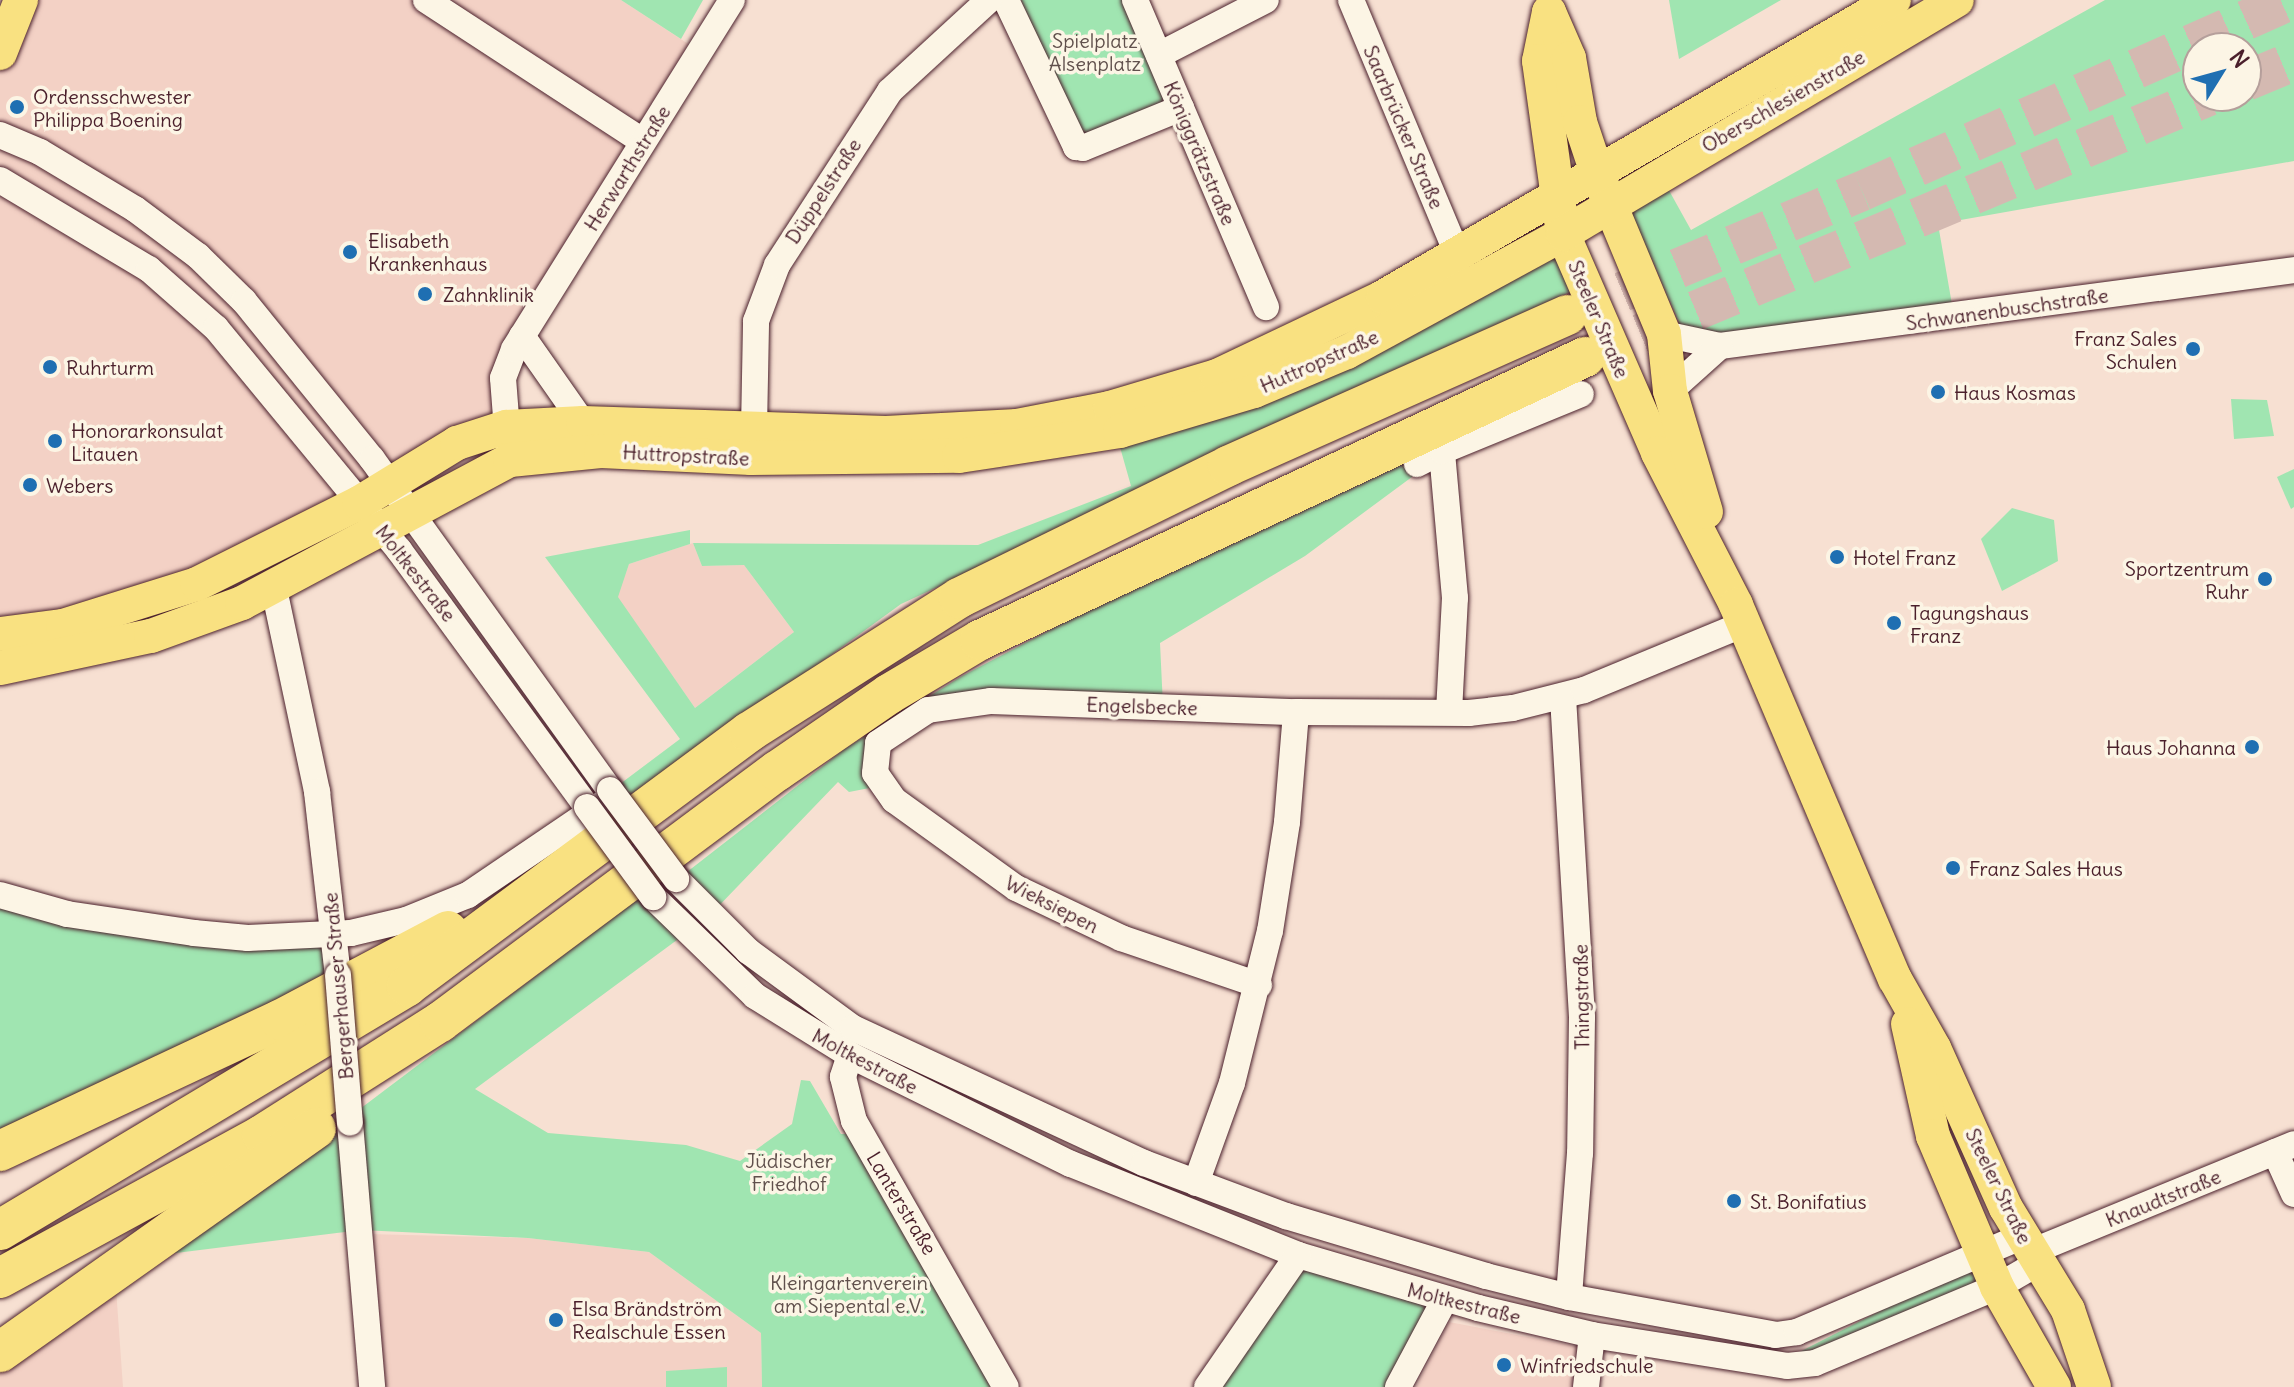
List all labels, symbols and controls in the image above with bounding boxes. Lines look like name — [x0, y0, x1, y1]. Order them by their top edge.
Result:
park label: Spielplatz Alsenplatz — [1049, 28, 1141, 75]
north arrow — [2182, 32, 2262, 112]
street label: Saarbrücker Straße — [1359, 42, 1449, 212]
text: N — [2224, 44, 2255, 73]
street label: Oberschlesienstraße — [1697, 45, 1869, 157]
street label: Königgrätzstraße — [1159, 77, 1241, 229]
place label: Ordensschwester Philippa Boening — [33, 84, 191, 131]
marker: Ordensschwester Philippa Boening — [8, 98, 26, 116]
street label: Herwarthstraße — [579, 101, 675, 235]
street label: Düppelstraße — [780, 134, 866, 248]
place label: Elisabeth Krankenhaus — [368, 228, 487, 275]
marker: Elisabeth Krankenhaus — [339, 241, 361, 263]
street label: Steeler Straße — [1563, 257, 1635, 381]
place label: Zahnklinik — [443, 282, 534, 306]
marker: Zahnklinik — [414, 283, 436, 305]
street label: Schwanenbuschstraße — [1904, 283, 2110, 335]
street label: Huttropstraße — [1256, 324, 1382, 398]
place label: Franz Sales Schulen — [2074, 326, 2177, 373]
marker: Franz Sales Schulen — [2184, 340, 2202, 358]
place label: Ruhrturm — [66, 355, 154, 379]
marker: Ruhrturm — [41, 358, 59, 376]
place label: Haus Kosmas — [1954, 380, 2076, 404]
marker: Haus Kosmas — [1929, 383, 1947, 401]
place label: Honorarkonsulat Litauen — [71, 418, 223, 465]
marker: Honorarkonsulat Litauen — [46, 432, 64, 450]
street label: Huttropstraße — [622, 440, 750, 470]
place label: Webers — [46, 473, 113, 497]
marker: Webers — [21, 476, 39, 494]
street label: Moltkestraße — [371, 520, 461, 626]
place label: Hotel Franz — [1853, 545, 1956, 569]
marker: Hotel Franz — [1828, 548, 1846, 566]
place label: Sportzentrum Ruhr — [2125, 556, 2249, 603]
marker: Sportzentrum Ruhr — [2256, 570, 2274, 588]
place label: Tagungshaus Franz — [1910, 600, 2029, 647]
marker: Tagungshaus Franz — [1885, 614, 1903, 632]
street label: Engelsbecke — [1086, 692, 1198, 720]
place label: Haus Johanna — [2106, 735, 2236, 759]
marker: Haus Johanna — [2243, 738, 2261, 756]
place label: Franz Sales Haus — [1969, 856, 2123, 880]
marker: Franz Sales Haus — [1944, 859, 1962, 877]
street label: Wieksiepen — [1001, 870, 1103, 938]
street label: Bergerhauser Straße — [318, 891, 358, 1081]
street label: Thingstraße — [1568, 944, 1594, 1050]
street label: Moltkestraße — [808, 1023, 922, 1099]
street label: Steeler Straße — [1961, 1124, 2037, 1248]
street label: Lanterstraße — [862, 1147, 942, 1259]
park label: Jüdischer Friedhof — [745, 1149, 833, 1196]
street label: Knaudtstraße — [2102, 1164, 2224, 1232]
place label: St. Bonifatius — [1750, 1189, 1866, 1213]
marker: St. Bonifatius — [1725, 1192, 1743, 1210]
park label: Kleingartenverein am Siepental e.V. — [770, 1270, 928, 1317]
street label: Moltkestraße — [1405, 1277, 1523, 1329]
place label: Elsa Brändström Realschule Essen — [572, 1296, 726, 1343]
marker: Elsa Brändström Realschule Essen — [547, 1311, 565, 1329]
place label: Winfriedschule — [1520, 1353, 1654, 1377]
marker: Winfriedschule — [1495, 1356, 1513, 1374]

